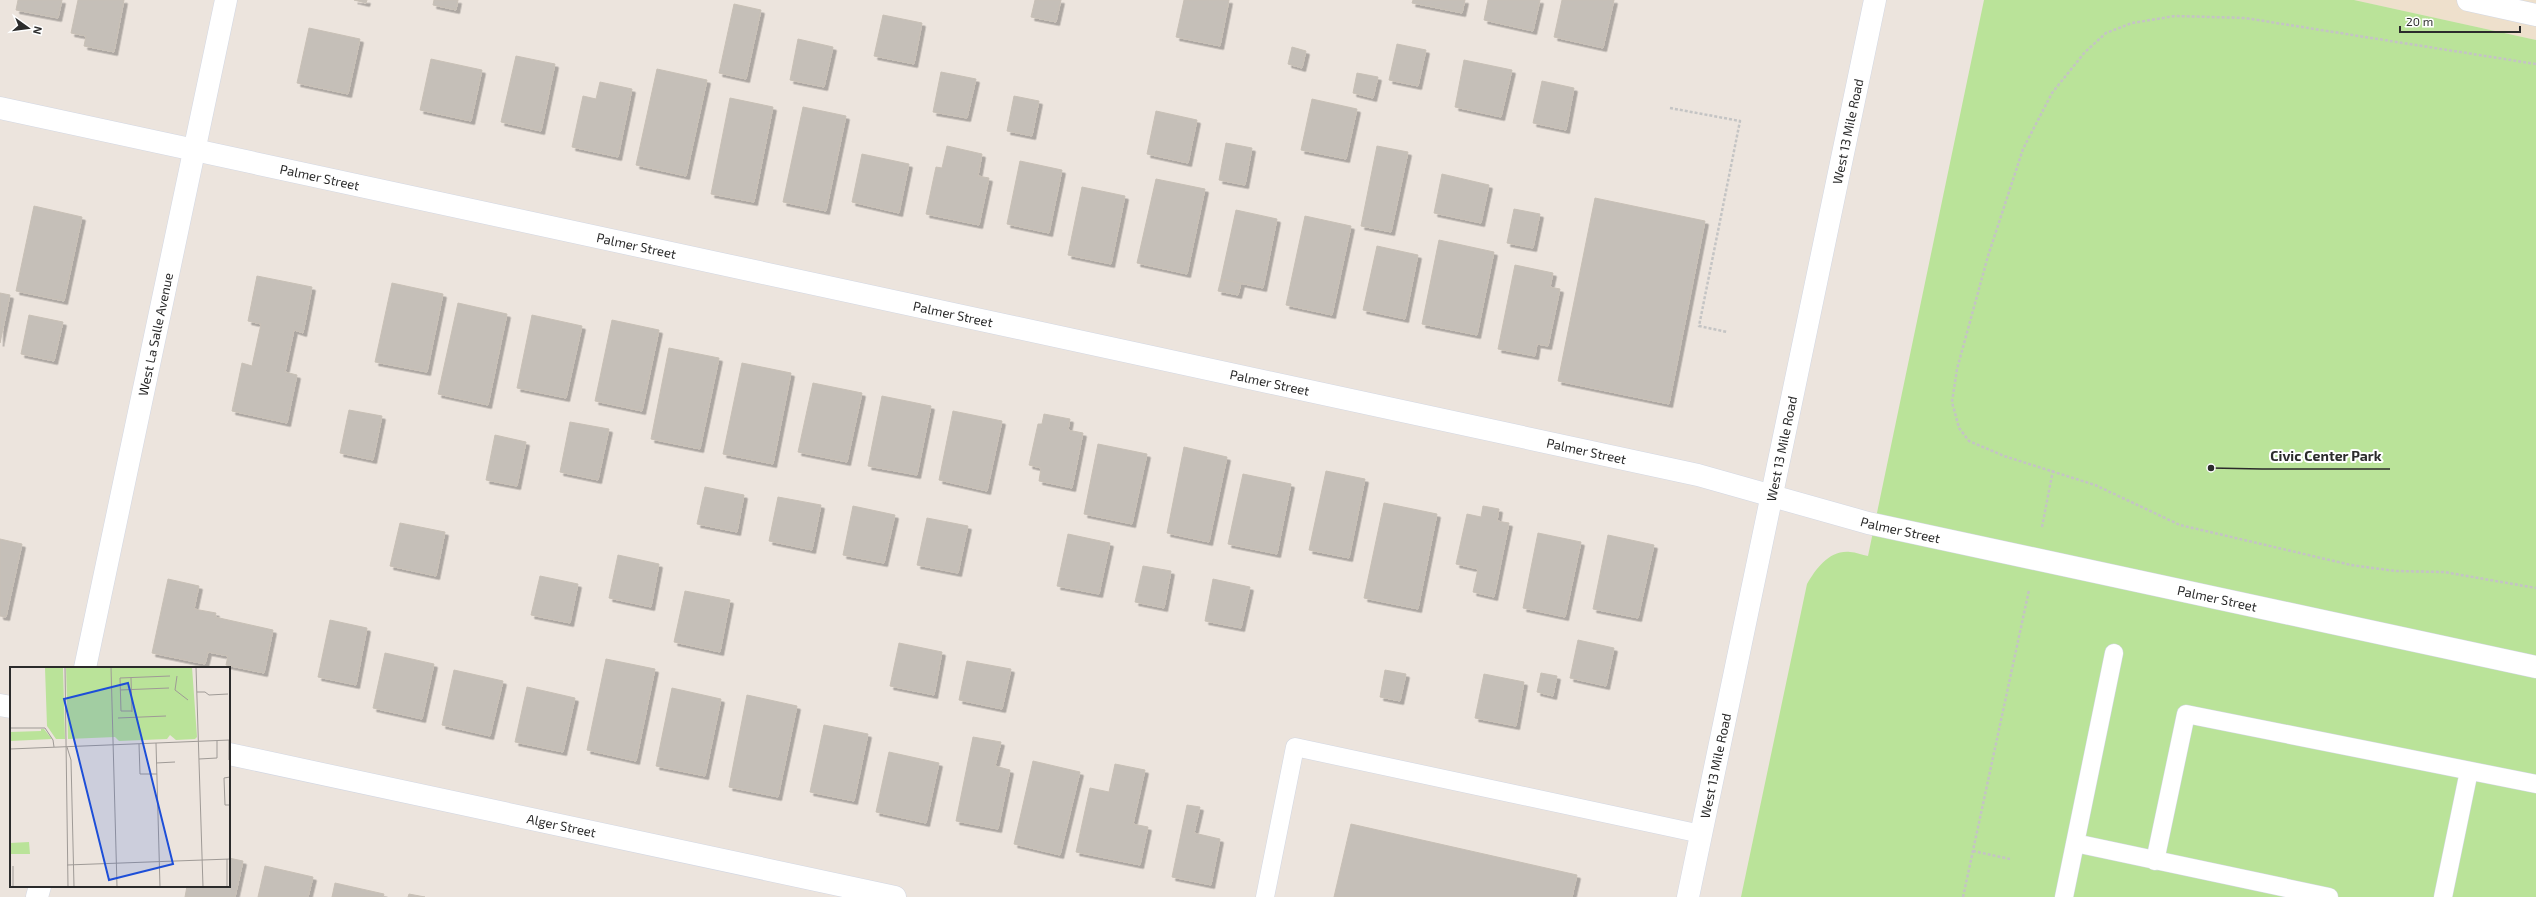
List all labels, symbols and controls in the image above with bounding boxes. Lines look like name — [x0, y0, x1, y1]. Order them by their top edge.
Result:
north arrow — [8, 8, 48, 48]
scale bar — [2400, 8, 2520, 34]
text: 20 m — [2406, 14, 2433, 28]
text: N — [31, 25, 45, 36]
street label: West 13 Mile Road — [1829, 77, 1866, 186]
street label: Palmer Street — [278, 161, 361, 193]
street label: Palmer Street — [595, 229, 678, 262]
street label: West La Salle Avenue — [135, 271, 176, 397]
street label: Palmer Street — [912, 298, 994, 330]
street label: Palmer Street — [1228, 366, 1311, 399]
street label: West 13 Mile Road — [1763, 395, 1800, 503]
street label: Palmer Street — [1545, 434, 1628, 467]
callout: Civic Center Park — [2262, 443, 2390, 469]
text: Civic Center Park — [2270, 447, 2382, 464]
street label: Palmer Street — [1859, 513, 1942, 546]
street label: Palmer Street — [2176, 582, 2258, 615]
inset map — [10, 667, 230, 887]
street label: West 13 Mile Road — [1697, 712, 1734, 820]
street label: Alger Street — [525, 810, 597, 841]

